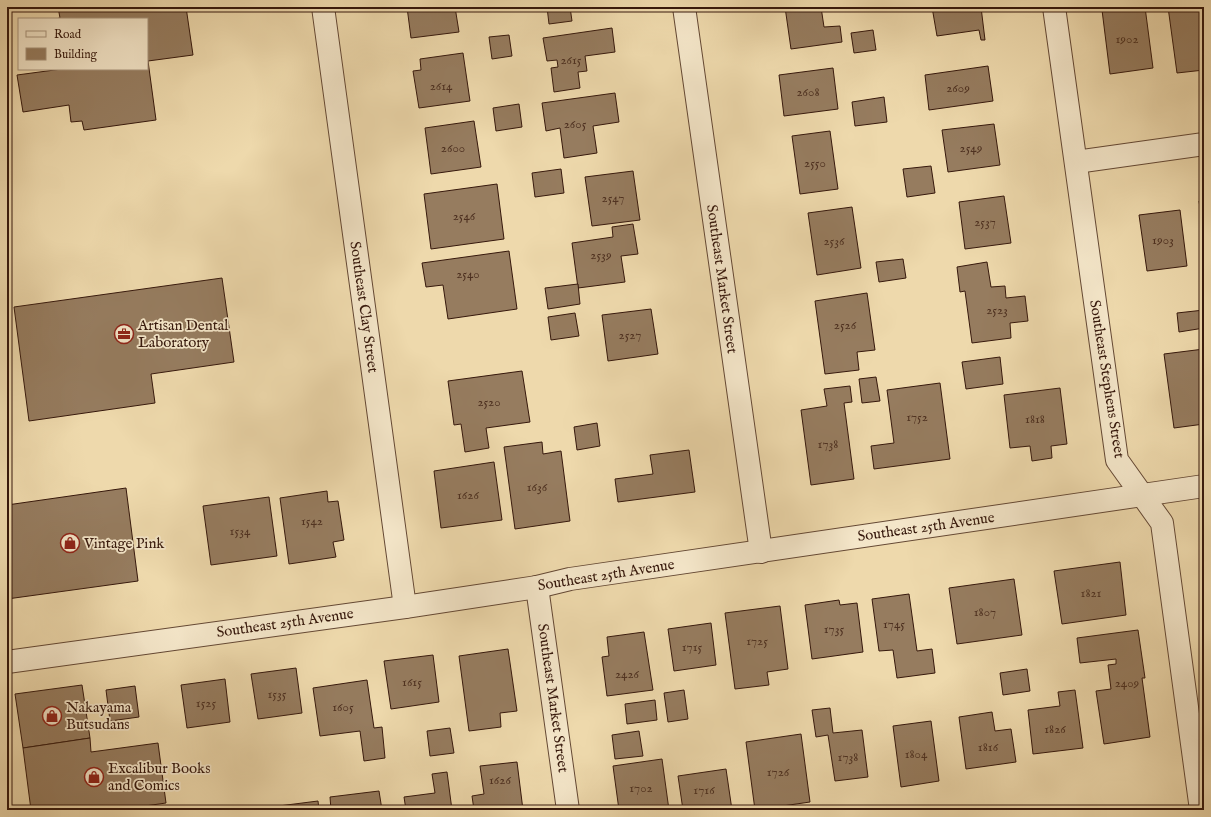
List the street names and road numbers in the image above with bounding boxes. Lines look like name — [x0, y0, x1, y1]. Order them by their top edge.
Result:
street label: Southeast Market Street — [702, 203, 742, 355]
street label: Southeast Clay Street — [345, 240, 383, 374]
street label: Southeast Stephens Street — [1085, 298, 1129, 460]
street label: Southeast 25th Avenue — [856, 508, 996, 546]
street label: Southeast 25th Avenue — [536, 555, 676, 595]
street label: Southeast 25th Avenue — [215, 604, 355, 642]
street label: Southeast Market Street — [533, 622, 573, 774]

